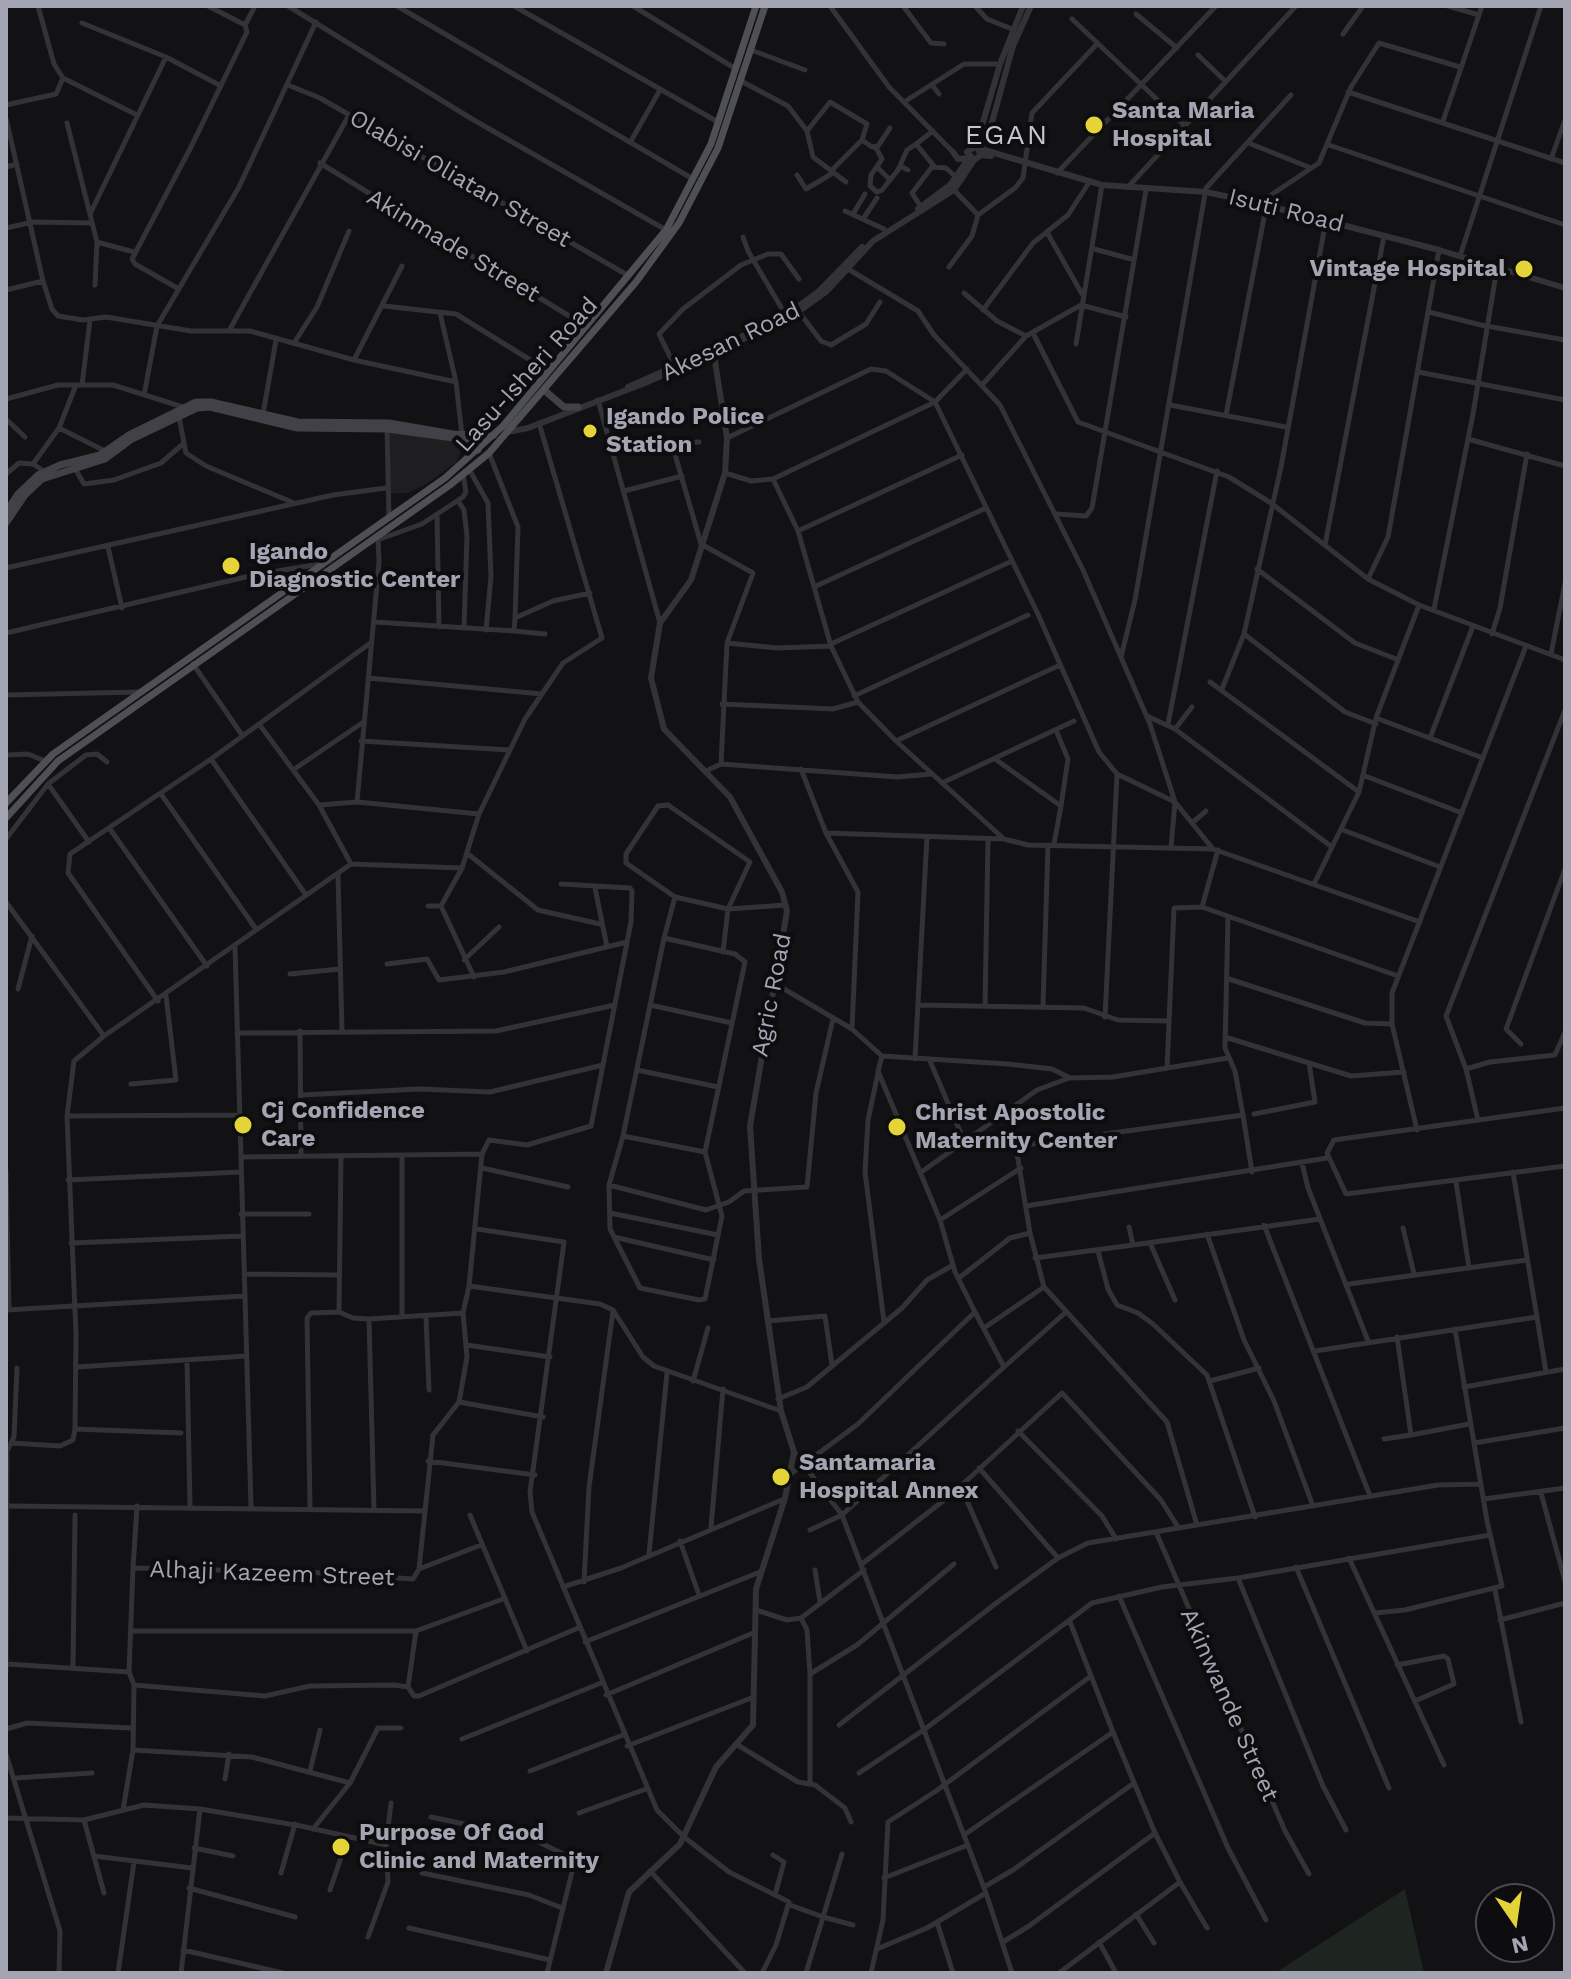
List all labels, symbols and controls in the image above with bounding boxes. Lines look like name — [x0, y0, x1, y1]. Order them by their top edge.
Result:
place label: Santa Maria Hospital — [1112, 97, 1254, 153]
street label: Olabisi Oliatan Street — [344, 104, 576, 254]
marker: Santa Maria Hospital — [1083, 114, 1105, 136]
district label: EGAN — [965, 119, 1049, 153]
street label: Akinmade Street — [361, 183, 545, 309]
street label: Isuti Road — [1225, 183, 1347, 239]
place label: Vintage Hospital — [1310, 255, 1506, 283]
marker: Vintage Hospital — [1513, 258, 1535, 280]
street label: Lasu-Isheri Road — [450, 291, 604, 459]
street label: Akesan Road — [657, 296, 805, 388]
place label: Igando Police Station — [606, 403, 764, 459]
marker: Igando Police Station — [581, 422, 599, 440]
place label: Igando Diagnostic Center — [249, 538, 460, 594]
marker: Igando Diagnostic Center — [220, 555, 242, 577]
street label: Agric Road — [746, 931, 798, 1059]
place label: Cj Confidence Care — [261, 1097, 425, 1153]
place label: Christ Apostolic Maternity Center — [915, 1099, 1117, 1155]
marker: Cj Confidence Care — [232, 1114, 254, 1136]
marker: Christ Apostolic Maternity Center — [886, 1116, 908, 1138]
place label: Santamaria Hospital Annex — [799, 1449, 979, 1505]
marker: Santamaria Hospital Annex — [770, 1466, 792, 1488]
street label: Alhaji Kazeem Street — [149, 1555, 395, 1593]
street label: Akinwande Street — [1174, 1604, 1284, 1806]
place label: Purpose Of God Clinic and Maternity — [359, 1819, 599, 1875]
marker: Purpose Of God Clinic and Maternity — [330, 1836, 352, 1858]
north arrow — [1475, 1883, 1555, 1963]
text: N — [1509, 1931, 1531, 1959]

